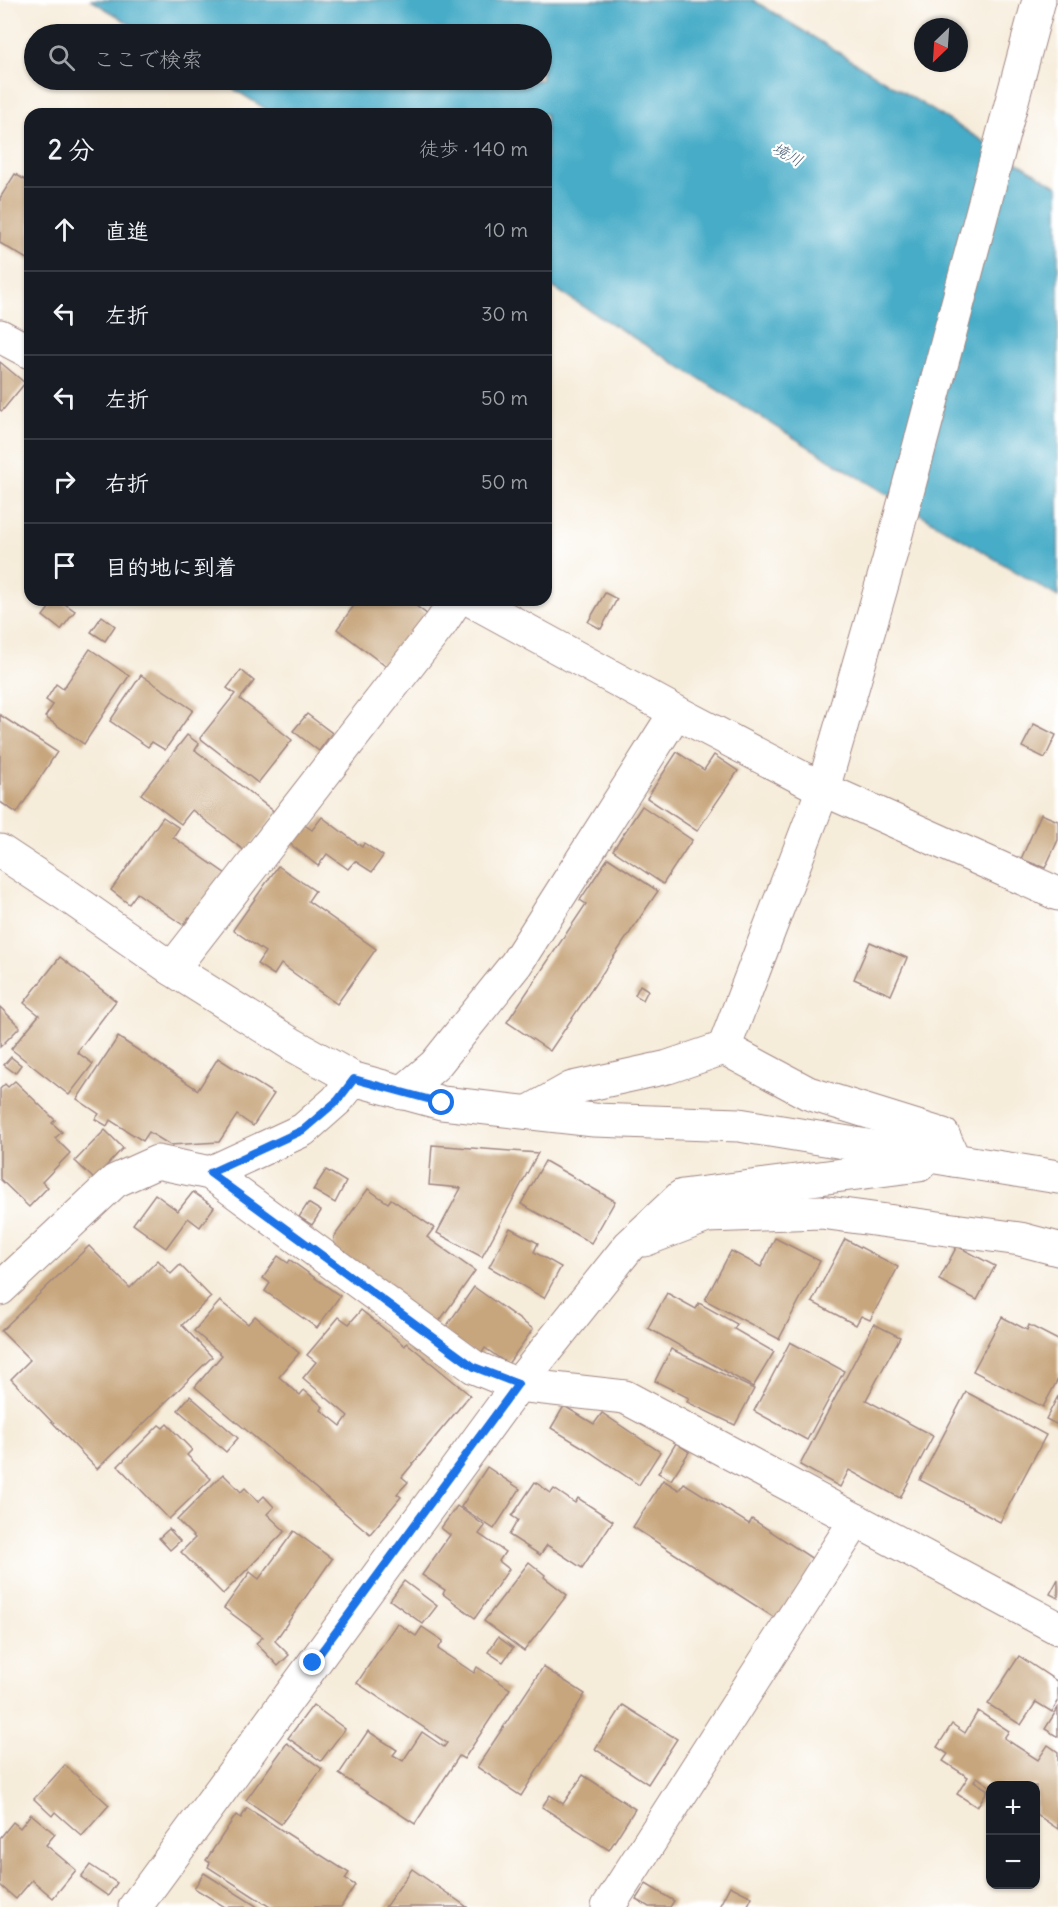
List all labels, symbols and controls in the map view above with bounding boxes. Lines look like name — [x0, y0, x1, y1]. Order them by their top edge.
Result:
north arrow — [914, 18, 968, 72]
search box — [24, 24, 552, 90]
icon: search — [45, 41, 78, 74]
text: ここで検索 — [93, 45, 203, 73]
text: 2 分 — [48, 133, 94, 166]
text: 徒歩 · 140 m — [419, 136, 528, 161]
water label: 境川 — [769, 137, 807, 171]
icon: ahead — [48, 213, 81, 246]
text: 直進 — [105, 217, 149, 245]
text: 10 m — [485, 217, 528, 242]
icon: left — [48, 297, 81, 330]
text: 左折 — [105, 301, 149, 329]
text: 30 m — [481, 301, 528, 326]
icon: left — [48, 381, 81, 414]
text: 左折 — [105, 385, 149, 413]
text: 50 m — [481, 385, 528, 410]
icon: right — [48, 465, 81, 498]
text: 右折 — [105, 469, 149, 497]
text: 50 m — [481, 469, 528, 494]
icon: arrive — [48, 549, 81, 582]
text: 目的地に到着 — [105, 553, 237, 581]
route start — [428, 1089, 454, 1115]
route end — [299, 1649, 325, 1675]
map controls — [986, 1781, 1040, 1889]
button: + — [986, 1781, 1040, 1835]
button: − — [986, 1835, 1040, 1889]

